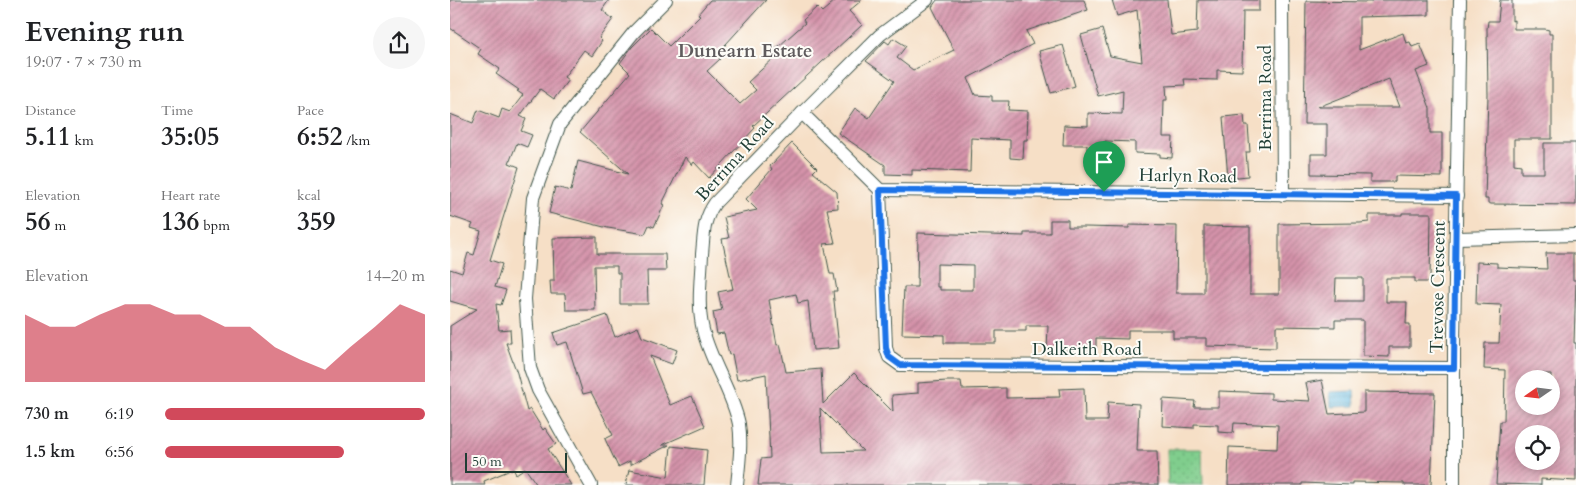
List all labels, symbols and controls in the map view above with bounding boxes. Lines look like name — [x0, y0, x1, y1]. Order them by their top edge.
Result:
text: Evening run — [25, 13, 184, 51]
button: share — [373, 17, 425, 69]
district label: Dunearn Estate — [678, 38, 812, 64]
street label: Berrima Road — [1253, 45, 1278, 151]
text: 19:07 · 7 × 730 m — [25, 51, 142, 73]
text: Distance — [25, 101, 76, 120]
text: Time — [161, 101, 193, 120]
text: Pace — [297, 101, 324, 120]
street label: Berrima Road — [690, 111, 780, 207]
text: 5.11 — [25, 120, 71, 154]
text: 35:05 — [161, 120, 219, 154]
text: 6:52 — [297, 120, 343, 154]
text: km — [71, 131, 94, 150]
text: /km — [343, 131, 370, 150]
pin — [1083, 141, 1125, 192]
icon: arrive — [1090, 148, 1118, 176]
street label: Harlyn Road — [1139, 163, 1238, 189]
text: Elevation — [25, 186, 81, 205]
text: Heart rate — [161, 186, 220, 205]
text: kcal — [297, 186, 321, 205]
text: 56 — [25, 205, 51, 239]
text: 136 — [161, 205, 199, 239]
text: 359 — [297, 205, 335, 239]
text: m — [51, 216, 66, 235]
text: bpm — [199, 216, 230, 235]
street label: Trevose Crescent — [1424, 220, 1452, 354]
text: Elevation — [25, 265, 89, 287]
text: 14–20 m — [366, 265, 425, 287]
street label: Dalkeith Road — [1032, 337, 1142, 362]
north arrow — [1515, 370, 1560, 415]
map controls — [1515, 370, 1560, 470]
text: 730 m — [25, 403, 69, 425]
text: 6:19 — [105, 403, 134, 425]
button: locate — [1515, 425, 1560, 470]
text: 1.5 km — [25, 441, 75, 463]
text: 6:56 — [105, 441, 134, 463]
scale bar — [465, 450, 568, 473]
text: 50 m — [472, 452, 502, 471]

